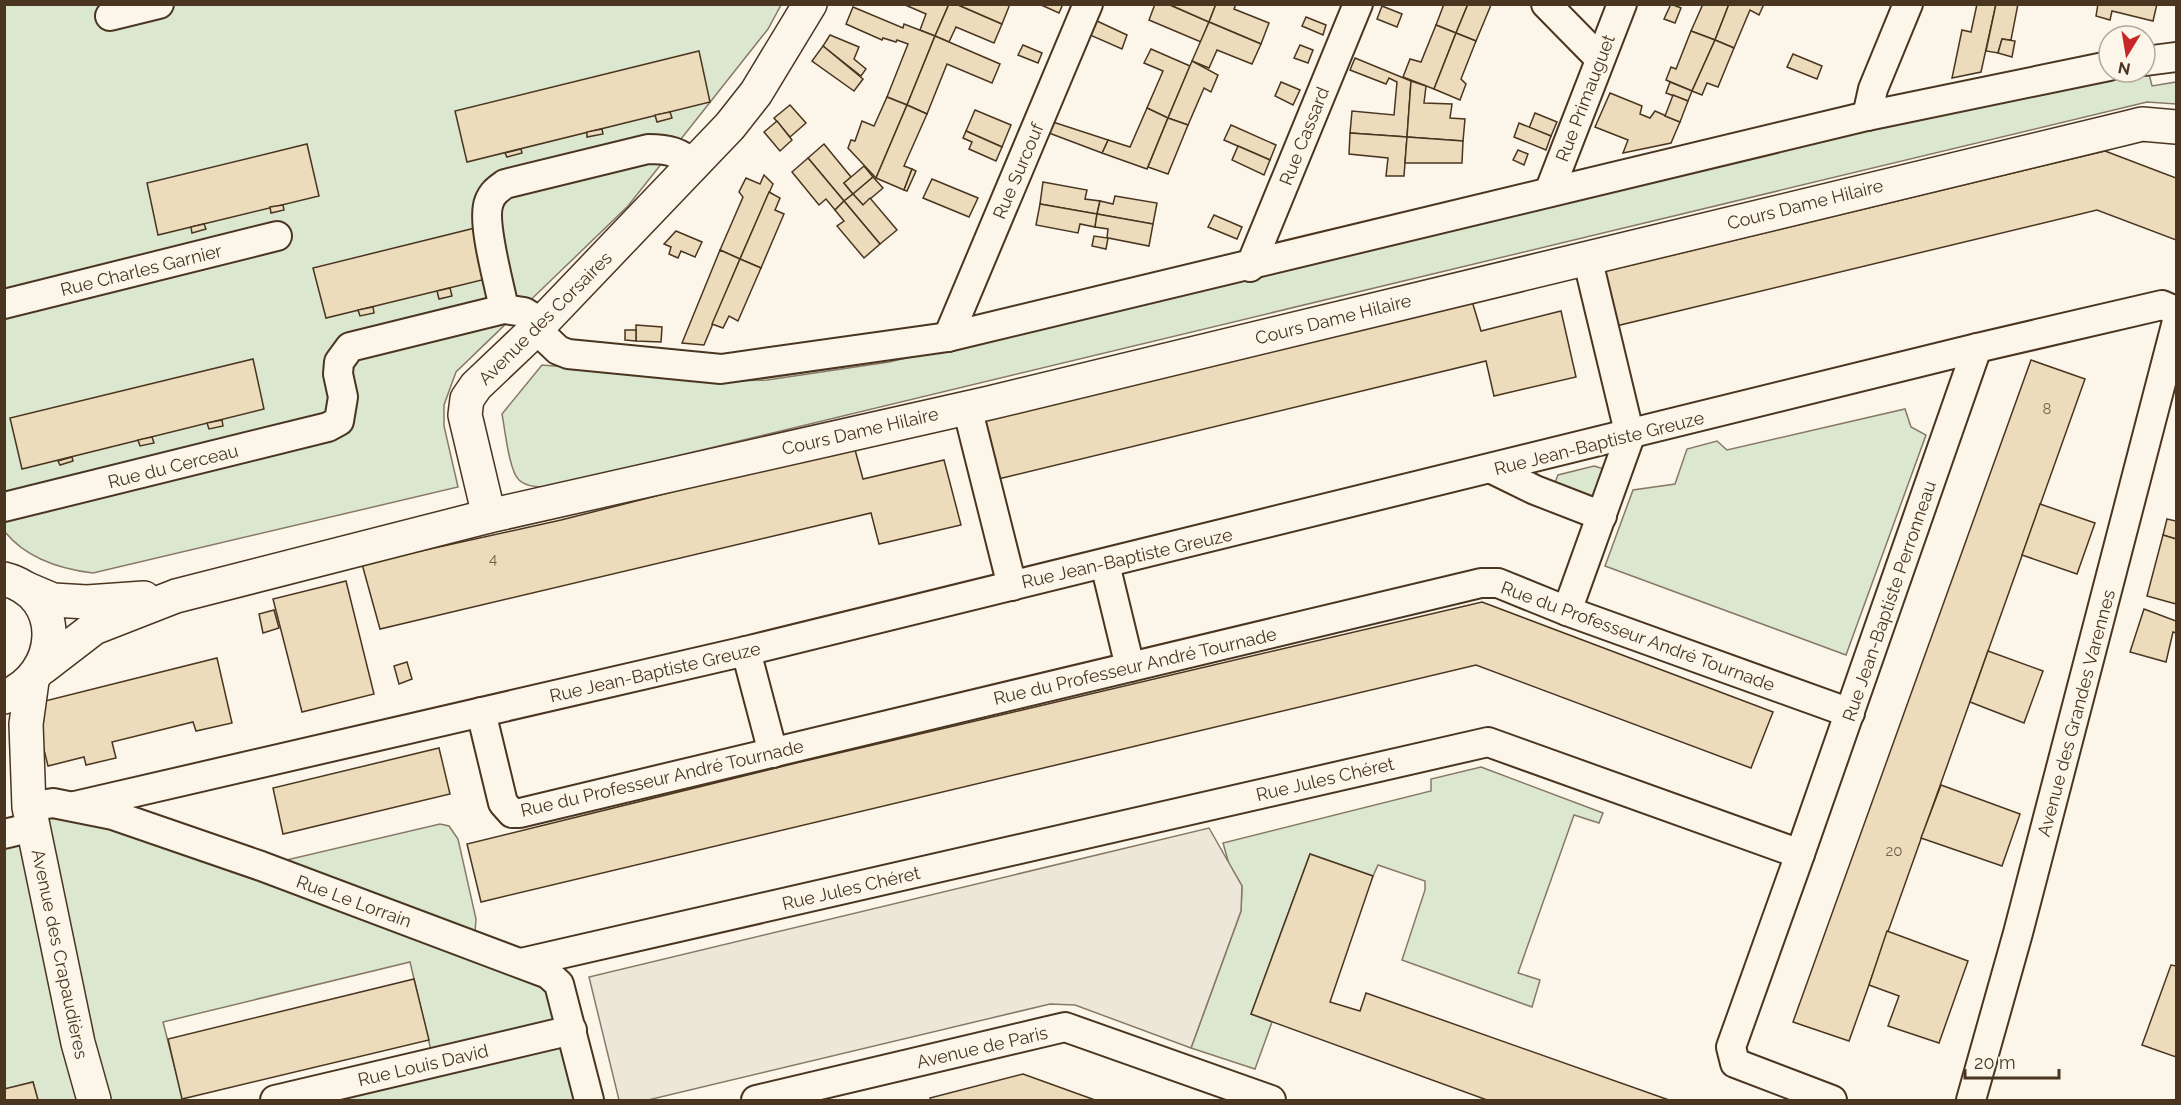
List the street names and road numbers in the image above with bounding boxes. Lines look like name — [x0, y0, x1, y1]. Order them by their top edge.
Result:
street label: Rue Primauguet — [1551, 32, 1619, 164]
street label: Rue Cassard — [1275, 84, 1333, 188]
street label: Rue Surcouf — [988, 119, 1048, 222]
street label: Cours Dame Hilaire — [1725, 174, 1886, 234]
street label: Rue Charles Garnier — [58, 240, 224, 300]
street label: Avenue des Corsaires — [474, 247, 616, 389]
street label: Cours Dame Hilaire — [1253, 289, 1414, 349]
street label: Cours Dame Hilaire — [780, 403, 941, 459]
street label: Rue Jean-Baptiste Greuze — [1492, 407, 1707, 479]
street label: Rue du Cerceau — [106, 440, 240, 492]
street label: Rue Jean-Baptiste Perronneau — [1838, 478, 1940, 724]
street label: Rue Jean-Baptiste Greuze — [1020, 523, 1235, 593]
street label: Rue du Professeur André Tournade — [1498, 577, 1778, 696]
street label: Avenue des Grandes Varennes — [2033, 587, 2119, 839]
street label: Rue du Professeur André Tournade — [991, 623, 1279, 709]
street label: Rue Jean-Baptiste Greuze — [548, 637, 763, 707]
street label: Rue du Professeur André Tournade — [518, 735, 806, 821]
street label: Rue Jules Chéret — [1254, 753, 1396, 805]
street label: Avenue des Crapaudières — [28, 847, 93, 1061]
street label: Rue Jules Chéret — [780, 862, 922, 914]
street label: Rue Le Lorrain — [294, 870, 414, 932]
street label: Avenue de Paris — [914, 1022, 1050, 1072]
street label: Rue Louis David — [356, 1040, 490, 1090]

